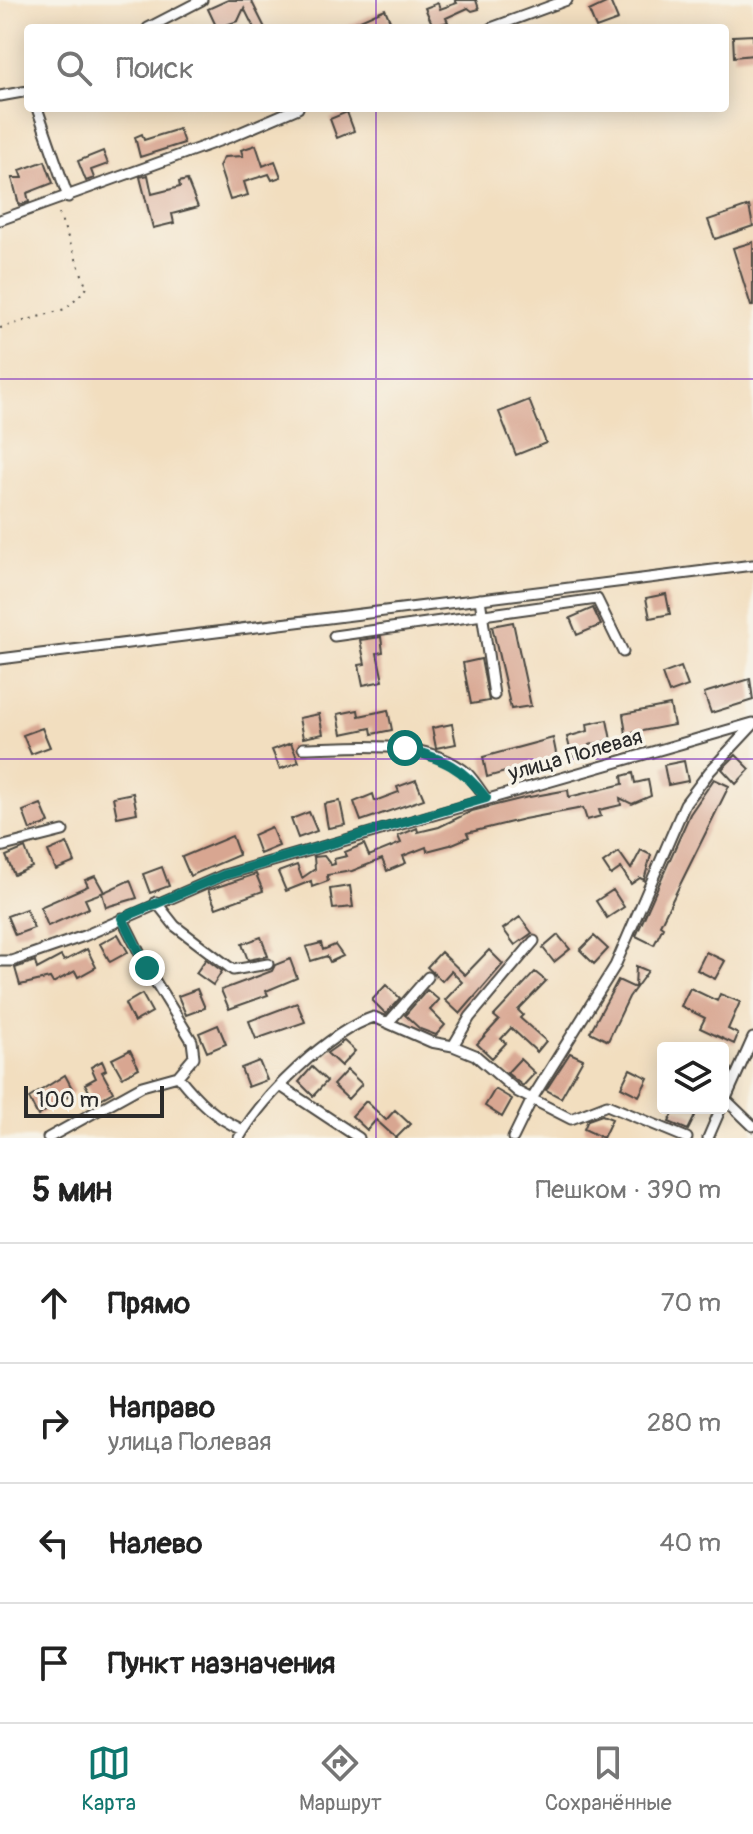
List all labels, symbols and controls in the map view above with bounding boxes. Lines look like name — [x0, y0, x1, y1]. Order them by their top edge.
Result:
search box — [24, 24, 729, 112]
icon: search — [52, 46, 96, 90]
text: Поиск — [116, 50, 194, 87]
street label: улица Полевая — [504, 722, 646, 788]
route start — [387, 730, 423, 766]
route end — [129, 950, 165, 986]
map controls — [657, 1042, 729, 1114]
button: layers — [657, 1042, 729, 1114]
scale bar — [24, 1082, 164, 1118]
text: 100 m — [36, 1086, 99, 1114]
text: 5 мин — [32, 1169, 112, 1212]
text: Пешком · 390 m — [536, 1174, 721, 1206]
icon: ahead — [32, 1281, 76, 1325]
text: Прямо — [108, 1285, 190, 1322]
text: 70 m — [661, 1287, 721, 1319]
text: Направо — [108, 1389, 215, 1426]
icon: right — [32, 1401, 76, 1445]
text: 280 m — [647, 1407, 721, 1439]
text: улица Полевая — [108, 1426, 272, 1458]
icon: left — [32, 1521, 76, 1565]
text: Налево — [108, 1525, 202, 1562]
text: 40 m — [659, 1527, 721, 1559]
icon: arrive — [32, 1641, 76, 1685]
text: Пункт назначения — [108, 1645, 335, 1682]
tab: Карта — [81, 1741, 136, 1817]
tab: Маршрут — [299, 1741, 382, 1817]
tab: Сохранённые — [545, 1741, 672, 1817]

